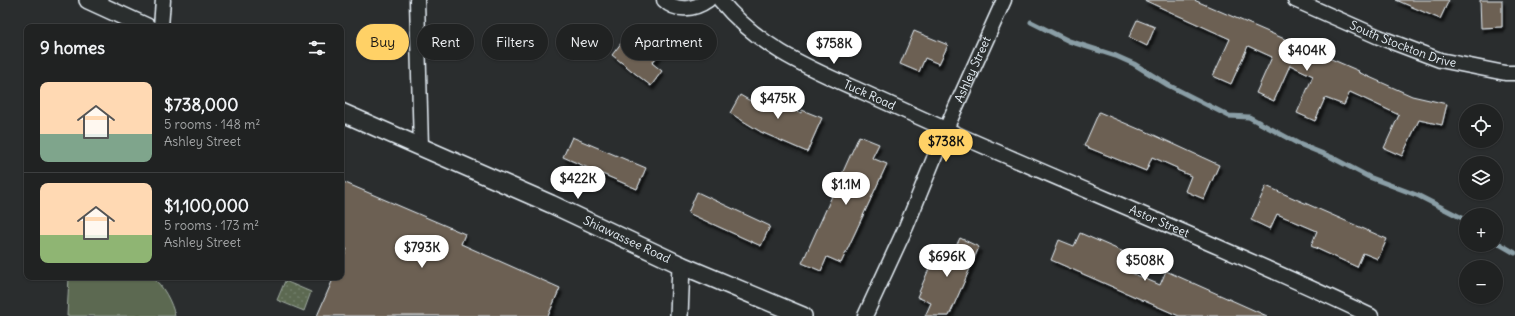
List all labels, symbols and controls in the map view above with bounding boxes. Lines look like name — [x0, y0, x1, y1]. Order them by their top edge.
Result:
street label: South Stockton Drive — [1348, 17, 1458, 70]
chip: Buy — [356, 24, 409, 60]
chip: Rent — [417, 24, 474, 60]
chip: Filters — [482, 24, 548, 60]
chip: New — [556, 24, 613, 60]
chip: Apartment — [621, 24, 717, 60]
pin: $758K — [806, 31, 862, 65]
street label: Ashley Street — [951, 34, 994, 105]
text: $758K — [816, 35, 852, 52]
text: 9 homes — [40, 37, 105, 59]
icon: filters — [306, 37, 328, 59]
pin: $404K — [1279, 38, 1335, 72]
text: $404K — [1288, 42, 1326, 59]
street label: Tuck Road — [841, 76, 898, 113]
pin: $475K — [750, 86, 806, 120]
text: $475K — [760, 90, 796, 107]
text: $738,000 — [164, 94, 238, 116]
icon: home — [72, 98, 120, 146]
map controls — [1459, 104, 1503, 304]
button: locate — [1459, 104, 1503, 148]
text: 5 rooms · 148 m² — [164, 116, 260, 133]
pin: $738K — [918, 129, 974, 163]
text: Ashley Street — [164, 133, 241, 150]
text: $738K — [928, 133, 964, 150]
button: layers — [1459, 156, 1503, 200]
pin: $422K — [550, 166, 606, 200]
text: $422K — [560, 170, 597, 187]
pin: $1.1M — [818, 172, 874, 206]
text: $1.1M — [831, 176, 861, 193]
text: $1,100,000 — [164, 195, 249, 217]
icon: home — [72, 199, 120, 247]
street label: Astor Street — [1127, 201, 1192, 240]
button: + — [1459, 208, 1503, 252]
street label: Shiawassee Road — [581, 212, 673, 266]
text: 5 rooms · 173 m² — [164, 217, 259, 234]
text: Ashley Street — [164, 234, 241, 251]
pin: $793K — [394, 235, 450, 269]
text: $793K — [404, 239, 440, 256]
pin: $696K — [919, 244, 975, 278]
text: $696K — [928, 248, 966, 265]
pin: $508K — [1117, 248, 1173, 282]
text: $508K — [1126, 252, 1164, 269]
button: − — [1459, 260, 1503, 304]

